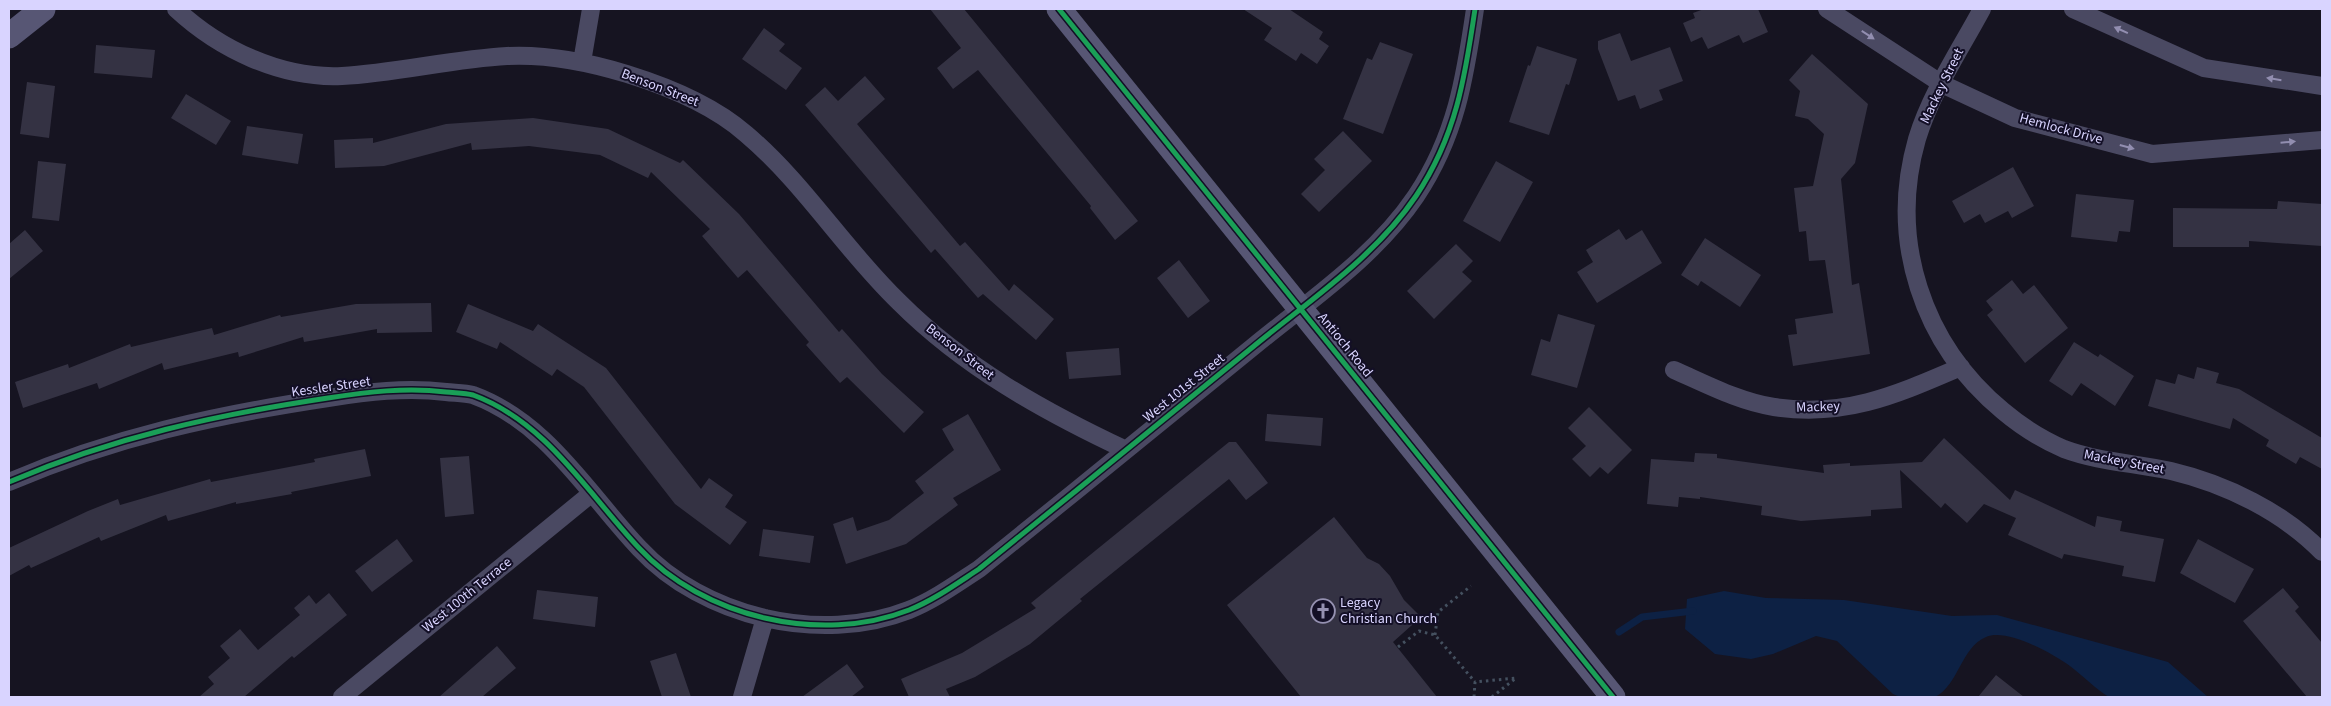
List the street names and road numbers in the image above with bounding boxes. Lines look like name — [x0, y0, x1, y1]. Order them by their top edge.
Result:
street label: Mackey Street — [1915, 45, 1969, 127]
street label: Benson Street — [618, 64, 702, 112]
street label: Hemlock Drive — [2017, 108, 2105, 150]
street label: Antioch Road — [1313, 308, 1377, 382]
street label: Benson Street — [922, 319, 999, 385]
street label: West 101st Street — [1139, 349, 1229, 427]
street label: Kessler Street — [290, 371, 372, 402]
street label: Mackey — [1796, 396, 1841, 418]
street label: Mackey Street — [2082, 444, 2166, 480]
street label: West 100th Terrace — [418, 553, 516, 637]

